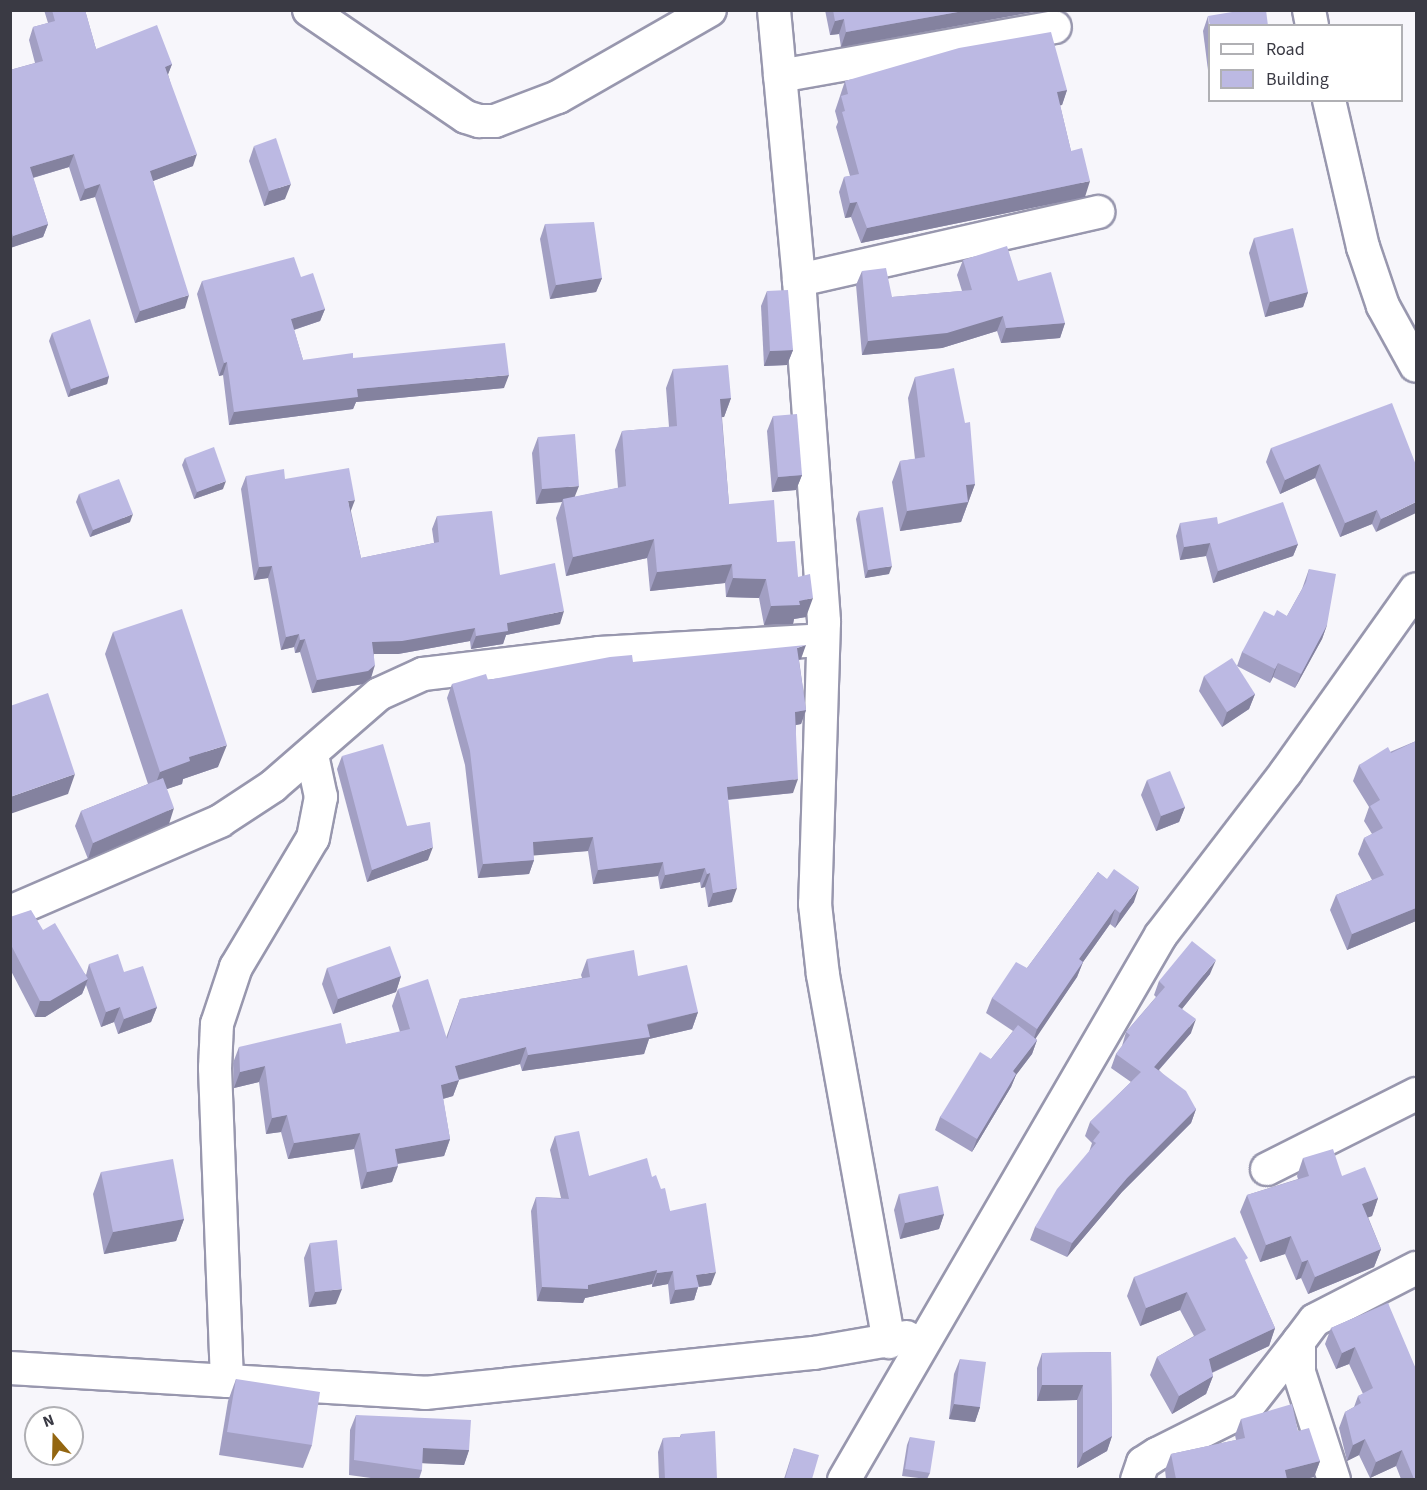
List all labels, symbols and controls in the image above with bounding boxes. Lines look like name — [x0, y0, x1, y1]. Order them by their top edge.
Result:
legend — [1208, 24, 1403, 102]
text: Road — [1266, 37, 1305, 62]
text: Building — [1266, 67, 1329, 92]
north arrow — [24, 1406, 84, 1466]
text: N — [40, 1409, 57, 1433]

